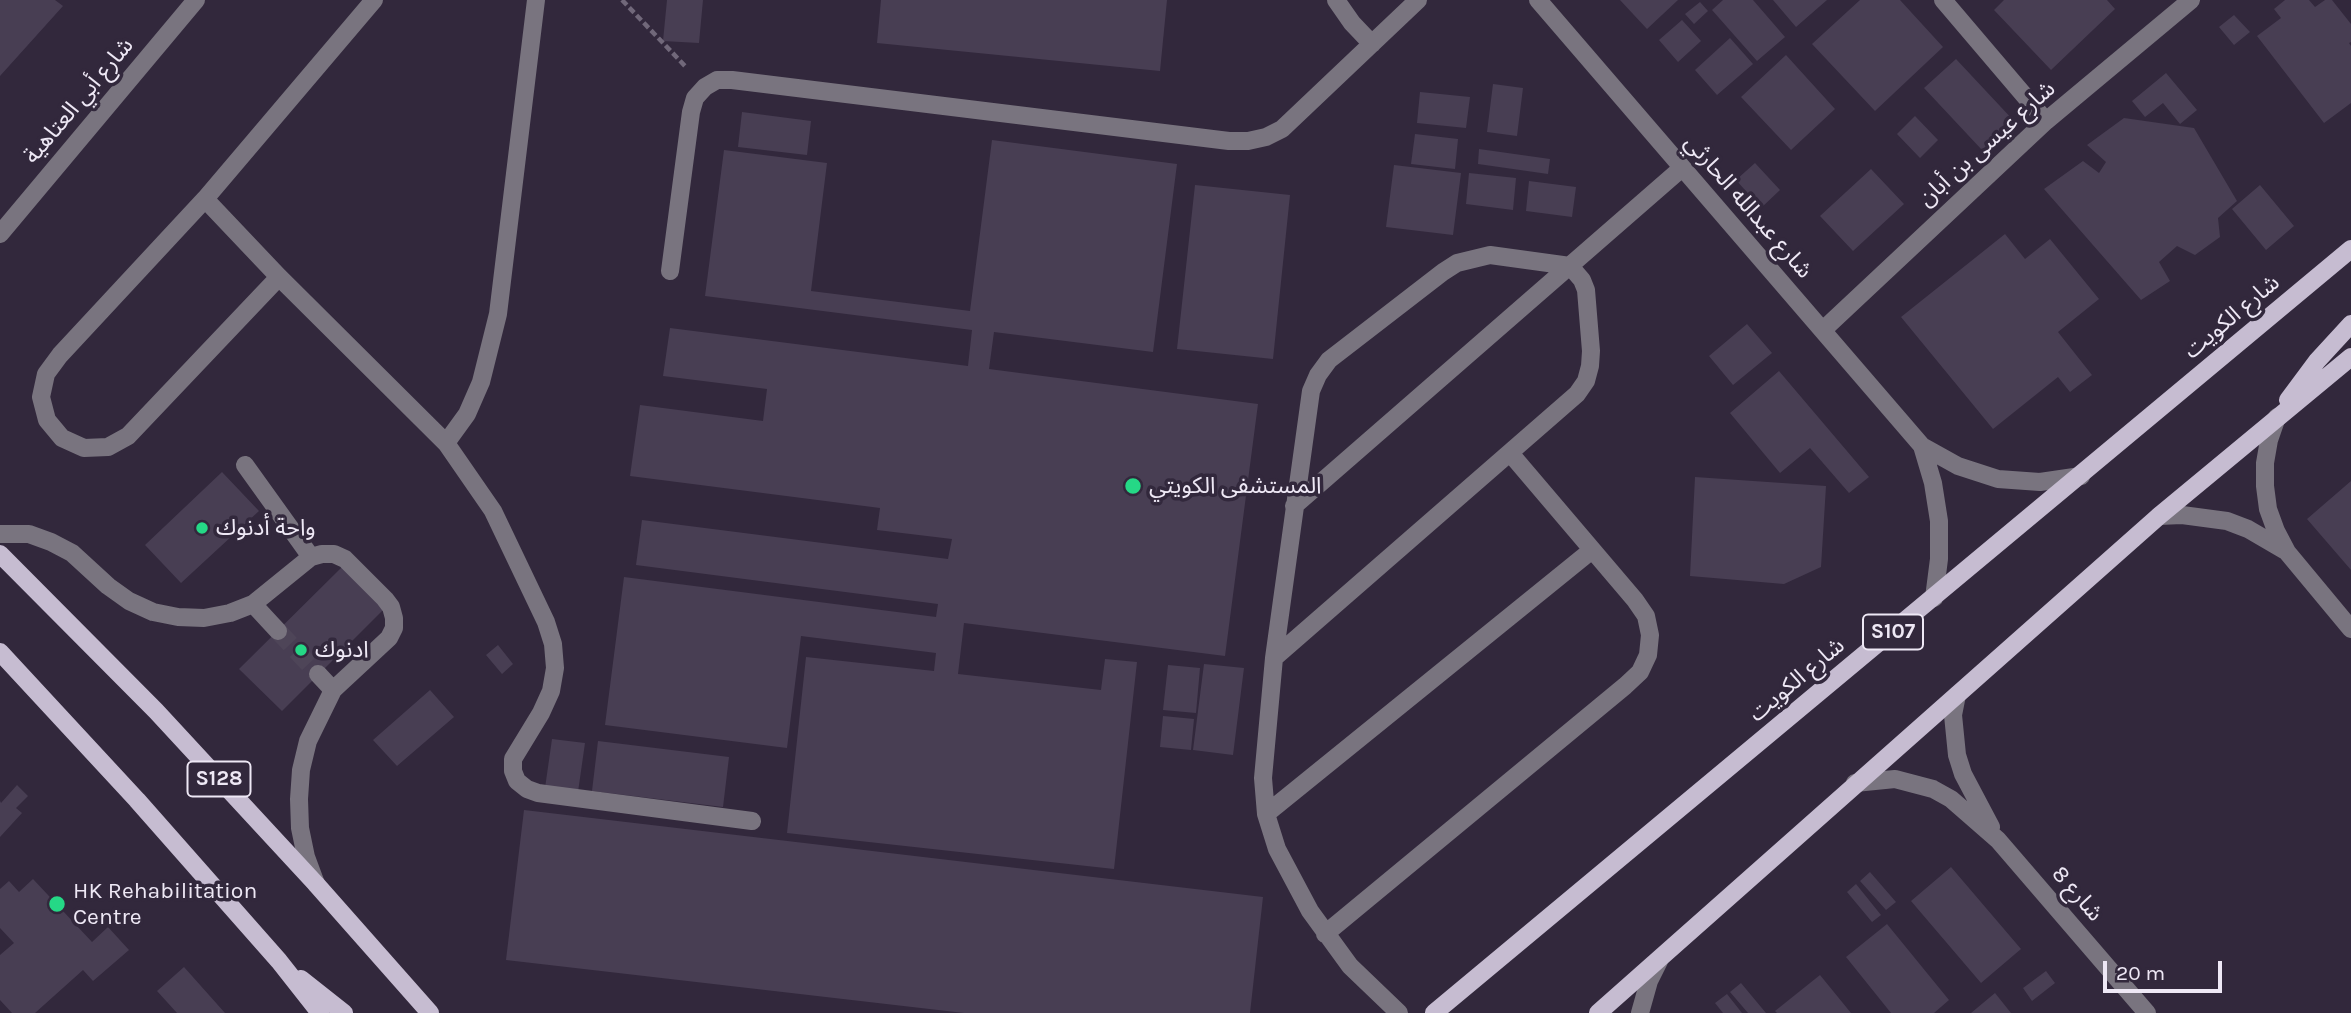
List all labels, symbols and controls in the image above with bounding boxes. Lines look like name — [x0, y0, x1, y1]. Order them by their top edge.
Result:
street label: شارع أبي العتاهية — [18, 32, 140, 170]
street label: شارع عيسى بن أبان — [1913, 75, 2061, 213]
street label: شارع عبدالله الحارثي — [1678, 130, 1818, 284]
street label: شارع الكويت — [2179, 269, 2285, 365]
place label: المستشفى الكويتي — [1149, 472, 1322, 500]
marker: المستشفى الكويتي — [1123, 476, 1143, 496]
place label: واحة أدنوك — [216, 514, 316, 542]
marker: واحة أدنوك — [194, 520, 210, 536]
road number: S107 — [1863, 614, 1923, 650]
street label: شارع الكويت — [1744, 632, 1850, 728]
place label: ادنوك — [315, 636, 369, 664]
marker: ادنوك — [293, 642, 309, 658]
road number: S128 — [188, 762, 250, 796]
street label: شارع 8 — [2045, 861, 2109, 927]
place label: HK Rehabilitation Centre — [73, 877, 257, 931]
marker: HK Rehabilitation Centre — [47, 894, 67, 914]
scale bar — [2106, 946, 2225, 990]
text: 20 m — [2116, 961, 2165, 985]

